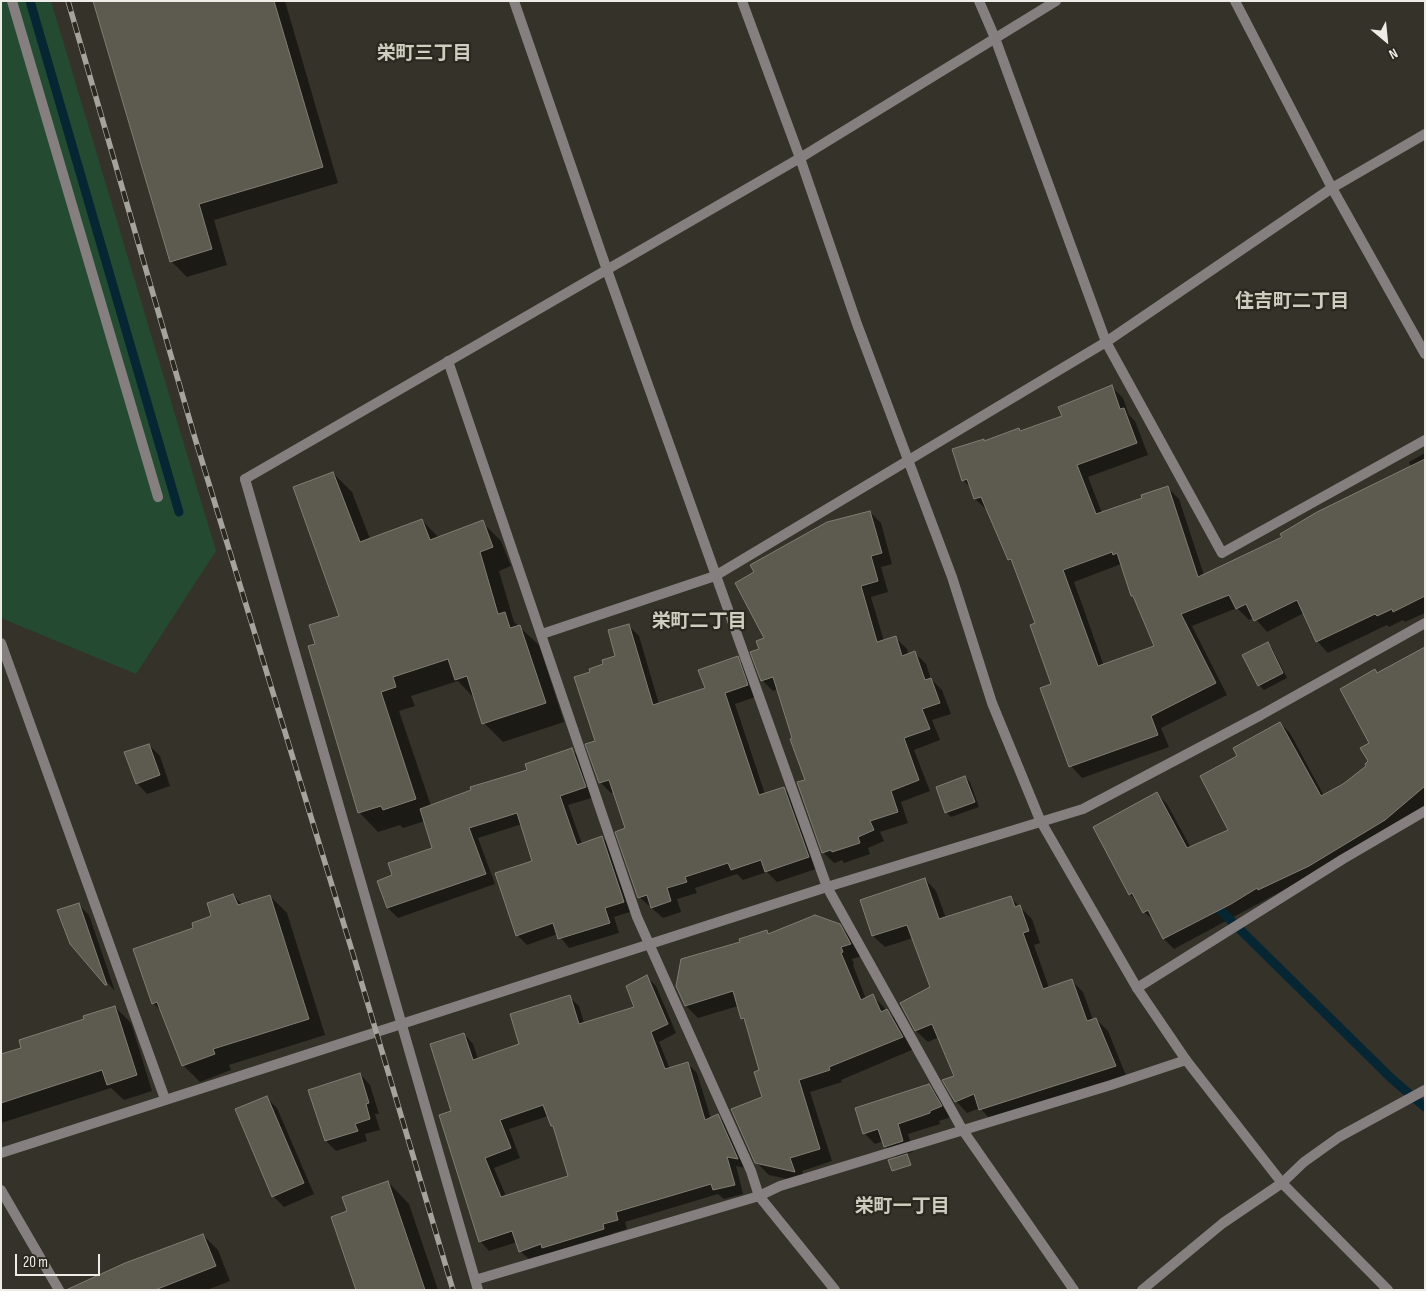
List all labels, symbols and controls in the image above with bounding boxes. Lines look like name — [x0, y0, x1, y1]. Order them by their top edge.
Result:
north arrow — [1361, 15, 1411, 65]
district label: 栄町三丁目 — [377, 43, 471, 65]
text: N — [1386, 44, 1401, 63]
district label: 住吉町二丁目 — [1235, 291, 1349, 313]
district label: 栄町二丁目 — [652, 611, 746, 633]
district label: 栄町一丁目 — [855, 1196, 949, 1218]
scale bar — [18, 1244, 102, 1276]
text: 20 m — [23, 1253, 48, 1272]

